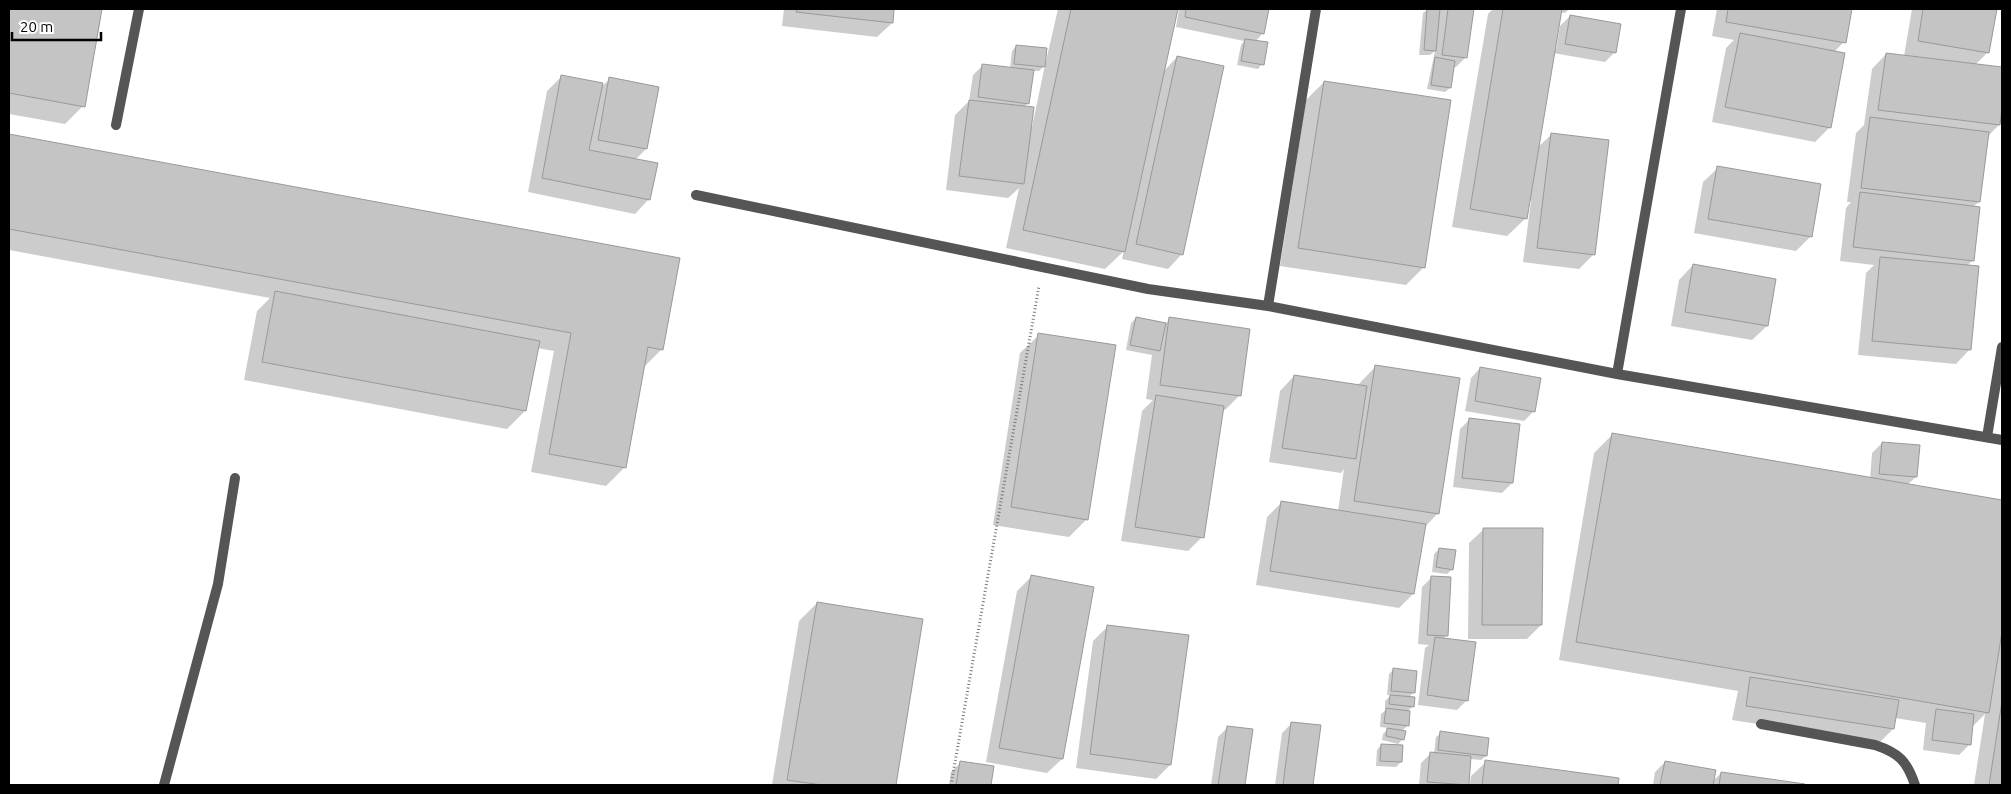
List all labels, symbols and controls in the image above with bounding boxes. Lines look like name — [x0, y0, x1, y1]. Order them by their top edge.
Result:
scale bar — [12, 10, 101, 42]
text: 20 m — [20, 18, 53, 35]

